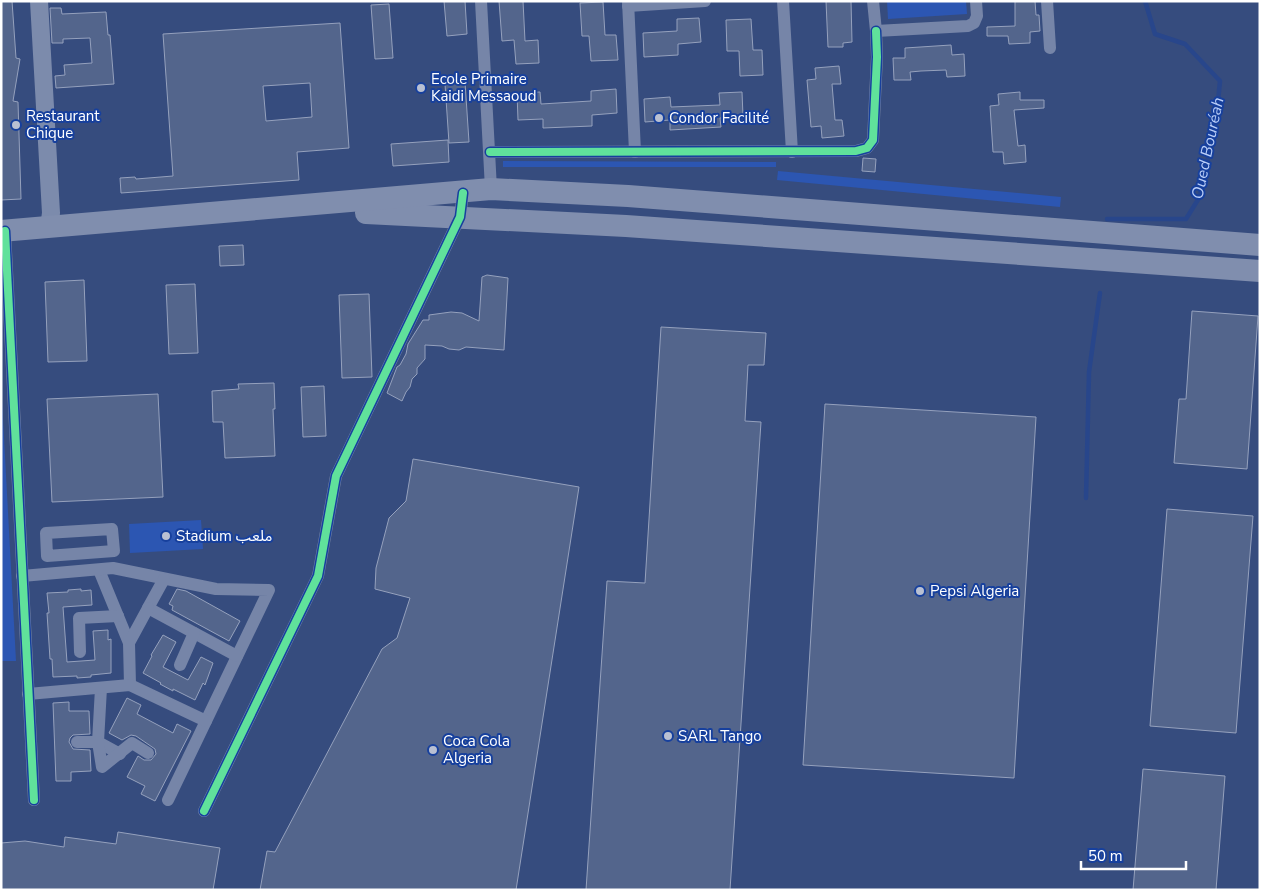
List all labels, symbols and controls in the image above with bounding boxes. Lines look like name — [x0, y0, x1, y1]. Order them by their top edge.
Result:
place label: Ecole Primaire Kaidi Messaoud — [431, 69, 537, 106]
marker: Ecole Primaire Kaidi Messaoud — [415, 82, 427, 94]
water label: Oued Bouréah — [1186, 95, 1230, 201]
place label: Restaurant Chique — [26, 106, 100, 143]
place label: Condor Facilité — [669, 108, 769, 128]
marker: Condor Facilité — [653, 112, 665, 124]
marker: Restaurant Chique — [10, 119, 22, 131]
place label: Stadium ملعب — [176, 526, 272, 546]
marker: Stadium ملعب — [160, 530, 172, 542]
place label: Pepsi Algeria — [930, 581, 1019, 601]
marker: Pepsi Algeria — [914, 585, 926, 597]
place label: SARL Tango — [678, 726, 762, 746]
marker: SARL Tango — [662, 730, 674, 742]
place label: Coca Cola Algeria — [443, 731, 510, 768]
marker: Coca Cola Algeria — [427, 744, 439, 756]
scale bar — [1081, 838, 1186, 870]
text: 50 m — [1088, 846, 1123, 866]

